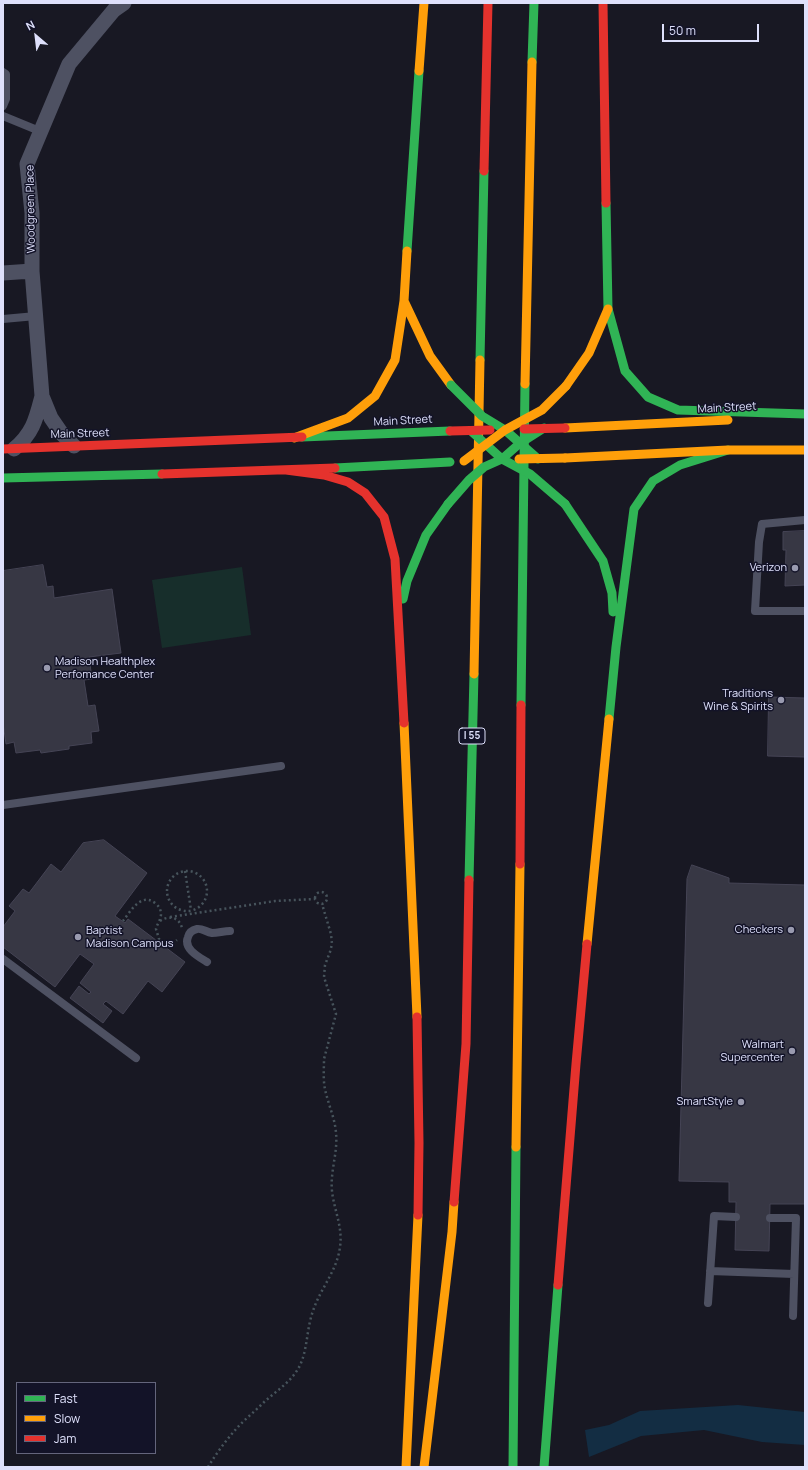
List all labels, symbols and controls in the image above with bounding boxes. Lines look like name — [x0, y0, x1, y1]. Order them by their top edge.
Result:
north arrow — [16, 16, 56, 56]
text: N — [23, 16, 37, 33]
scale bar — [664, 16, 761, 42]
text: 50 m — [669, 22, 696, 39]
street label: Woodgreen Place — [24, 165, 38, 253]
street label: Main Street — [697, 400, 757, 416]
street label: Main Street — [373, 413, 433, 429]
street label: Main Street — [50, 426, 110, 442]
place label: Verizon — [750, 561, 787, 575]
marker: Verizon — [790, 563, 800, 573]
place label: Madison Healthplex Perfomance Center — [55, 655, 155, 681]
marker: Madison Healthplex Perfomance Center — [42, 663, 52, 673]
place label: Traditions Wine & Spirits — [703, 687, 773, 713]
marker: Traditions Wine & Spirits — [776, 695, 786, 705]
road number: I 55 — [459, 728, 485, 744]
place label: Checkers — [735, 923, 783, 937]
place label: Baptist Madison Campus — [86, 924, 174, 950]
marker: Checkers — [786, 925, 796, 935]
marker: Baptist Madison Campus — [73, 932, 83, 942]
place label: Walmart Supercenter — [721, 1038, 784, 1064]
marker: Walmart Supercenter — [787, 1046, 797, 1056]
place label: SmartStyle — [677, 1095, 733, 1109]
marker: SmartStyle — [736, 1097, 746, 1107]
legend — [16, 1382, 156, 1454]
text: Fast — [54, 1390, 78, 1407]
text: Slow — [54, 1410, 80, 1427]
text: Jam — [54, 1430, 76, 1447]

